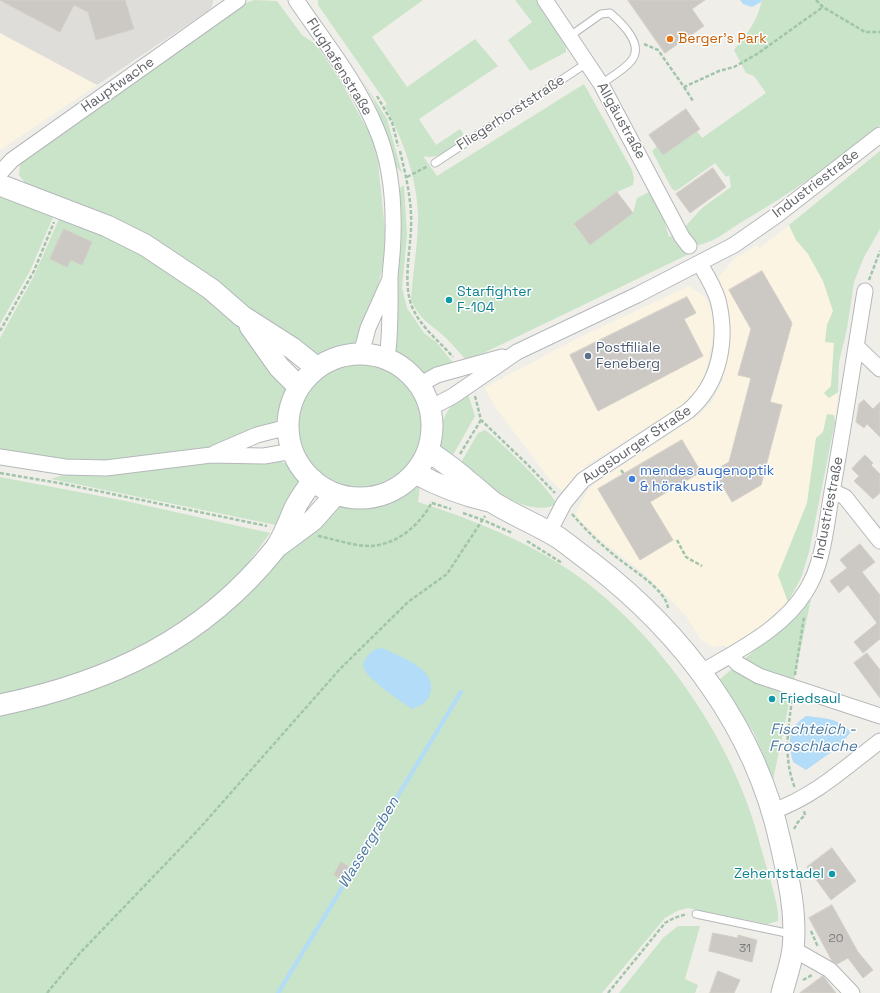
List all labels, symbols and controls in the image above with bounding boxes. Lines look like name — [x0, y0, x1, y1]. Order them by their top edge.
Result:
street label: Flughafenstraße — [302, 15, 376, 119]
place label: Berger's Park — [678, 31, 767, 47]
marker: Berger's Park — [665, 34, 675, 44]
street label: Hauptwache — [78, 54, 158, 116]
street label: Fliegerhorststraße — [454, 72, 568, 154]
street label: Allgäustraße — [593, 80, 649, 162]
street label: Industriestraße — [769, 146, 863, 222]
place label: Starfighter F-104 — [457, 284, 532, 316]
marker: Starfighter F-104 — [444, 295, 454, 305]
place label: Postfiliale Feneberg — [596, 340, 660, 372]
marker: Postfiliale Feneberg — [583, 351, 593, 361]
street label: Augsburger Straße — [579, 402, 695, 488]
street label: Industriestraße — [811, 455, 847, 561]
place label: mendes augenoptik & hörakustik — [640, 463, 774, 496]
marker: mendes augenoptik & hörakustik — [627, 474, 637, 484]
place label: Friedsaul — [780, 691, 841, 707]
marker: Friedsaul — [767, 694, 777, 704]
water label: Fischteich - Froschlache — [769, 721, 857, 756]
water label: Wassergraben — [335, 794, 403, 892]
place label: Zehentstadel — [734, 866, 824, 882]
marker: Zehentstadel — [827, 869, 837, 879]
house number: 20 — [829, 932, 843, 946]
house number: 31 — [739, 942, 751, 956]

